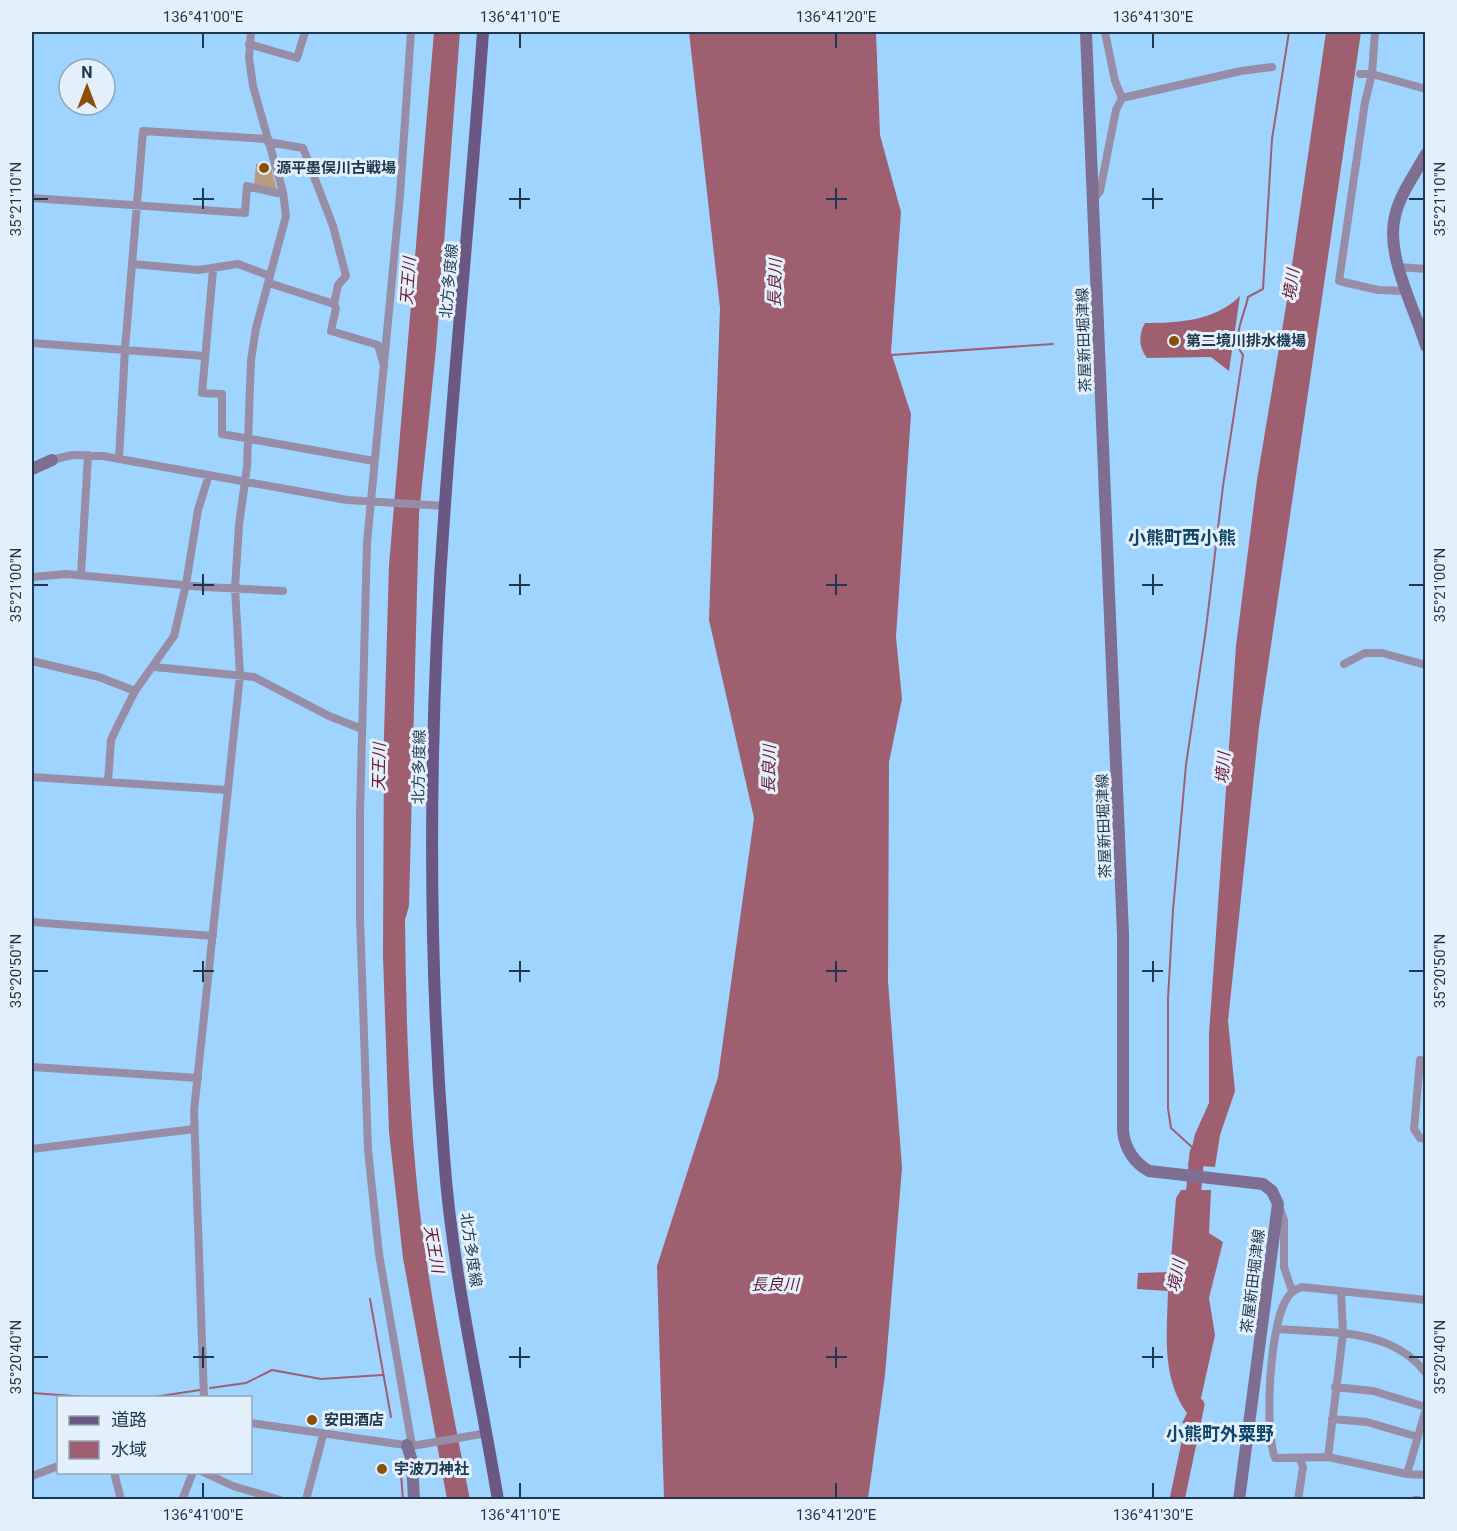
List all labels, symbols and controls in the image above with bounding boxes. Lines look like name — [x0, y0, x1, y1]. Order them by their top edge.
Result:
text: 136°41'00"E — [163, 8, 244, 26]
text: 136°41'10"E — [480, 8, 561, 26]
text: 136°41'20"E — [796, 8, 877, 26]
text: 136°41'30"E — [1113, 8, 1194, 26]
north arrow — [57, 57, 117, 117]
text: N — [81, 63, 93, 82]
place label: 源平墨俣川古戦場 — [276, 159, 396, 177]
marker: 源平墨俣川古戦場 — [257, 161, 271, 175]
text: 35°21'10"N — [7, 162, 25, 236]
text: 35°21'10"N — [1431, 162, 1449, 236]
street label: 北方多度線 — [437, 243, 461, 319]
water label: 天王川 — [397, 254, 419, 306]
water label: 長良川 — [765, 257, 785, 307]
water label: 境川 — [1279, 266, 1303, 302]
street label: 茶屋新田堀津線 — [1073, 287, 1095, 393]
place label: 第二境川排水機場 — [1186, 332, 1306, 350]
marker: 第二境川排水機場 — [1167, 334, 1181, 348]
district label: 小熊町西小熊 — [1128, 527, 1236, 548]
text: 35°21'00"N — [7, 548, 25, 622]
text: 35°21'00"N — [1431, 548, 1449, 622]
street label: 北方多度線 — [409, 729, 429, 805]
water label: 天王川 — [369, 741, 389, 791]
water label: 長良川 — [759, 743, 779, 793]
water label: 境川 — [1212, 749, 1234, 785]
street label: 茶屋新田堀津線 — [1093, 773, 1115, 879]
text: 35°20'50"N — [7, 934, 25, 1008]
text: 35°20'50"N — [1431, 934, 1449, 1008]
street label: 北方多度線 — [457, 1212, 485, 1288]
water label: 天王川 — [420, 1224, 448, 1276]
street label: 茶屋新田堀津線 — [1238, 1228, 1268, 1334]
water label: 境川 — [1164, 1257, 1189, 1294]
water label: 長良川 — [751, 1275, 801, 1294]
text: 35°20'40"N — [7, 1320, 25, 1394]
text: 35°20'40"N — [1431, 1320, 1449, 1394]
legend — [57, 1396, 252, 1474]
text: 道路 — [111, 1409, 147, 1430]
place label: 安田酒店 — [324, 1411, 384, 1429]
marker: 安田酒店 — [305, 1413, 319, 1427]
district label: 小熊町外粟野 — [1166, 1423, 1274, 1444]
text: 水域 — [111, 1439, 147, 1460]
place label: 宇波刀神社 — [394, 1460, 469, 1478]
marker: 宇波刀神社 — [375, 1462, 389, 1476]
text: 136°41'00"E — [163, 1506, 244, 1524]
text: 136°41'10"E — [480, 1506, 561, 1524]
text: 136°41'20"E — [796, 1506, 877, 1524]
text: 136°41'30"E — [1113, 1506, 1194, 1524]

